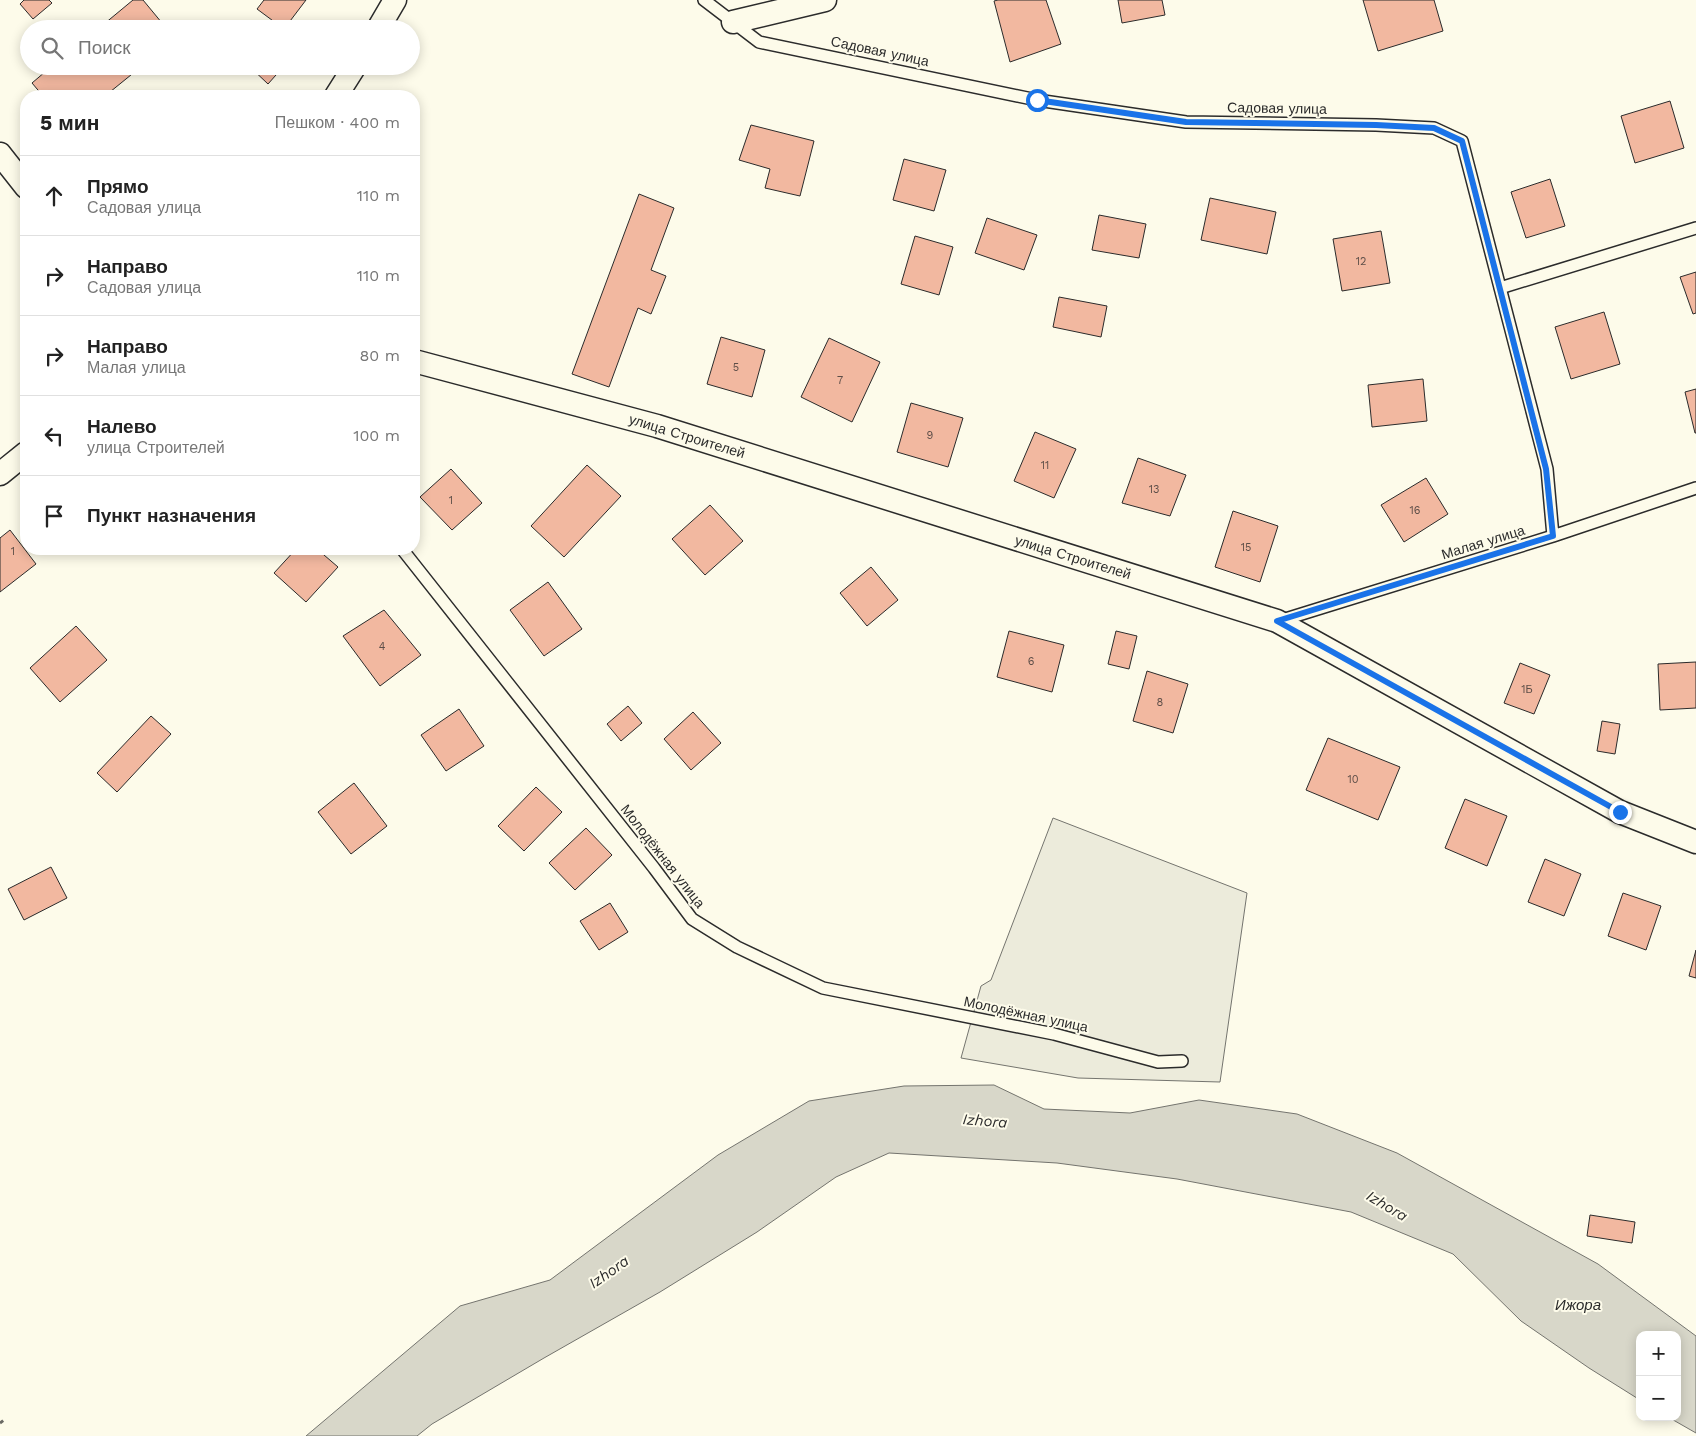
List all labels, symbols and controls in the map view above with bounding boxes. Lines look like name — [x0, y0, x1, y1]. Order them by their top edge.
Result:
search box — [20, 20, 420, 75]
street label: Садовая улица — [829, 33, 931, 69]
icon: search — [38, 34, 66, 62]
text: Поиск — [78, 36, 131, 59]
route start — [1026, 89, 1049, 112]
street label: Садовая улица — [1227, 99, 1327, 117]
text: 5 мин — [40, 110, 99, 135]
text: Пешком · 400 m — [275, 113, 400, 132]
text: Прямо — [87, 175, 149, 198]
icon: ahead — [40, 182, 68, 210]
text: 110 m — [357, 186, 400, 205]
text: Садовая улица — [87, 198, 201, 217]
text: Направо — [87, 255, 168, 278]
house number: 12 — [1356, 255, 1366, 268]
icon: right — [40, 262, 68, 290]
text: 110 m — [357, 266, 400, 285]
text: Садовая улица — [87, 278, 201, 297]
text: Направо — [87, 335, 168, 358]
icon: right — [40, 342, 68, 370]
text: 80 m — [359, 346, 400, 365]
text: Малая улица — [87, 358, 186, 377]
house number: 5 — [733, 361, 739, 374]
house number: 7 — [837, 374, 843, 387]
street label: улица Строителей — [627, 411, 747, 461]
text: Налево — [87, 415, 157, 438]
icon: left — [40, 422, 68, 450]
text: 100 m — [353, 426, 400, 445]
house number: 9 — [927, 429, 934, 442]
text: улица Строителей — [87, 438, 225, 457]
house number: 11 — [1041, 459, 1049, 472]
house number: 13 — [1149, 483, 1159, 496]
house number: 1 — [449, 494, 453, 507]
icon: arrive — [40, 502, 68, 530]
text: Пункт назначения — [87, 504, 256, 527]
house number: 16 — [1410, 504, 1421, 517]
street label: Малая улица — [1439, 522, 1527, 562]
street label: улица Строителей — [1013, 532, 1133, 582]
house number: 15 — [1241, 541, 1251, 554]
house number: 1 — [11, 545, 15, 558]
house number: 4 — [379, 640, 386, 653]
house number: 6 — [1028, 655, 1035, 668]
house number: 1Б — [1521, 683, 1533, 696]
house number: 8 — [1157, 696, 1164, 709]
house number: 10 — [1347, 773, 1359, 786]
street label: Молодёжная улица — [618, 801, 708, 911]
route end — [1609, 801, 1632, 824]
street label: Молодёжная улица — [962, 993, 1090, 1035]
water label: Izhora — [962, 1110, 1008, 1132]
water label: Izhora — [1363, 1187, 1411, 1225]
water label: Izhora — [586, 1252, 632, 1292]
water label: Ижора — [1555, 1296, 1601, 1314]
map controls — [1636, 1331, 1681, 1421]
button: + — [1636, 1331, 1681, 1376]
button: − — [1636, 1376, 1681, 1421]

